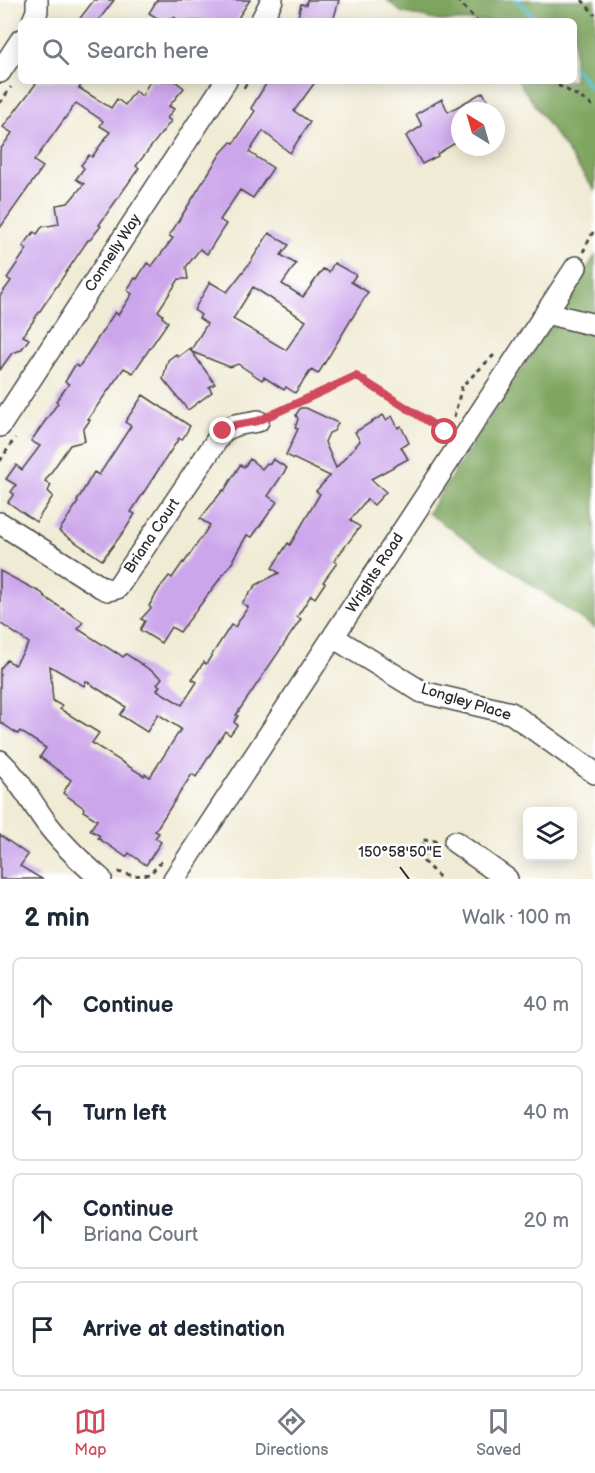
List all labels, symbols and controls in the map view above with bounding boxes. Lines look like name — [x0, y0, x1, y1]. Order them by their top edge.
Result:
search box — [18, 18, 577, 84]
icon: search — [39, 35, 72, 68]
text: Search here — [87, 38, 209, 65]
north arrow — [451, 102, 505, 156]
street label: Connelly Way — [81, 210, 145, 296]
route end — [209, 417, 235, 443]
route start — [431, 418, 457, 444]
street label: Briana Court — [120, 495, 184, 577]
street label: Wrights Road — [342, 529, 408, 617]
street label: Longley Place — [418, 679, 514, 725]
map controls — [523, 807, 577, 861]
button: layers — [523, 807, 577, 861]
text: 150°58'50"E — [358, 843, 442, 862]
text: 2 min — [24, 903, 90, 934]
text: Walk · 100 m — [462, 906, 571, 930]
icon: ahead — [26, 989, 59, 1022]
text: Continue — [83, 992, 173, 1019]
text: 40 m — [523, 993, 569, 1017]
icon: left — [26, 1097, 59, 1130]
text: Turn left — [83, 1100, 167, 1127]
text: 40 m — [523, 1101, 569, 1125]
text: Continue — [83, 1196, 173, 1223]
icon: ahead — [26, 1205, 59, 1238]
text: 20 m — [524, 1209, 569, 1233]
text: Briana Court — [83, 1223, 198, 1247]
icon: arrive — [26, 1313, 59, 1346]
text: Arrive at destination — [83, 1316, 285, 1343]
tab: Map — [74, 1405, 107, 1460]
tab: Directions — [255, 1405, 328, 1460]
tab: Saved — [476, 1405, 521, 1460]

